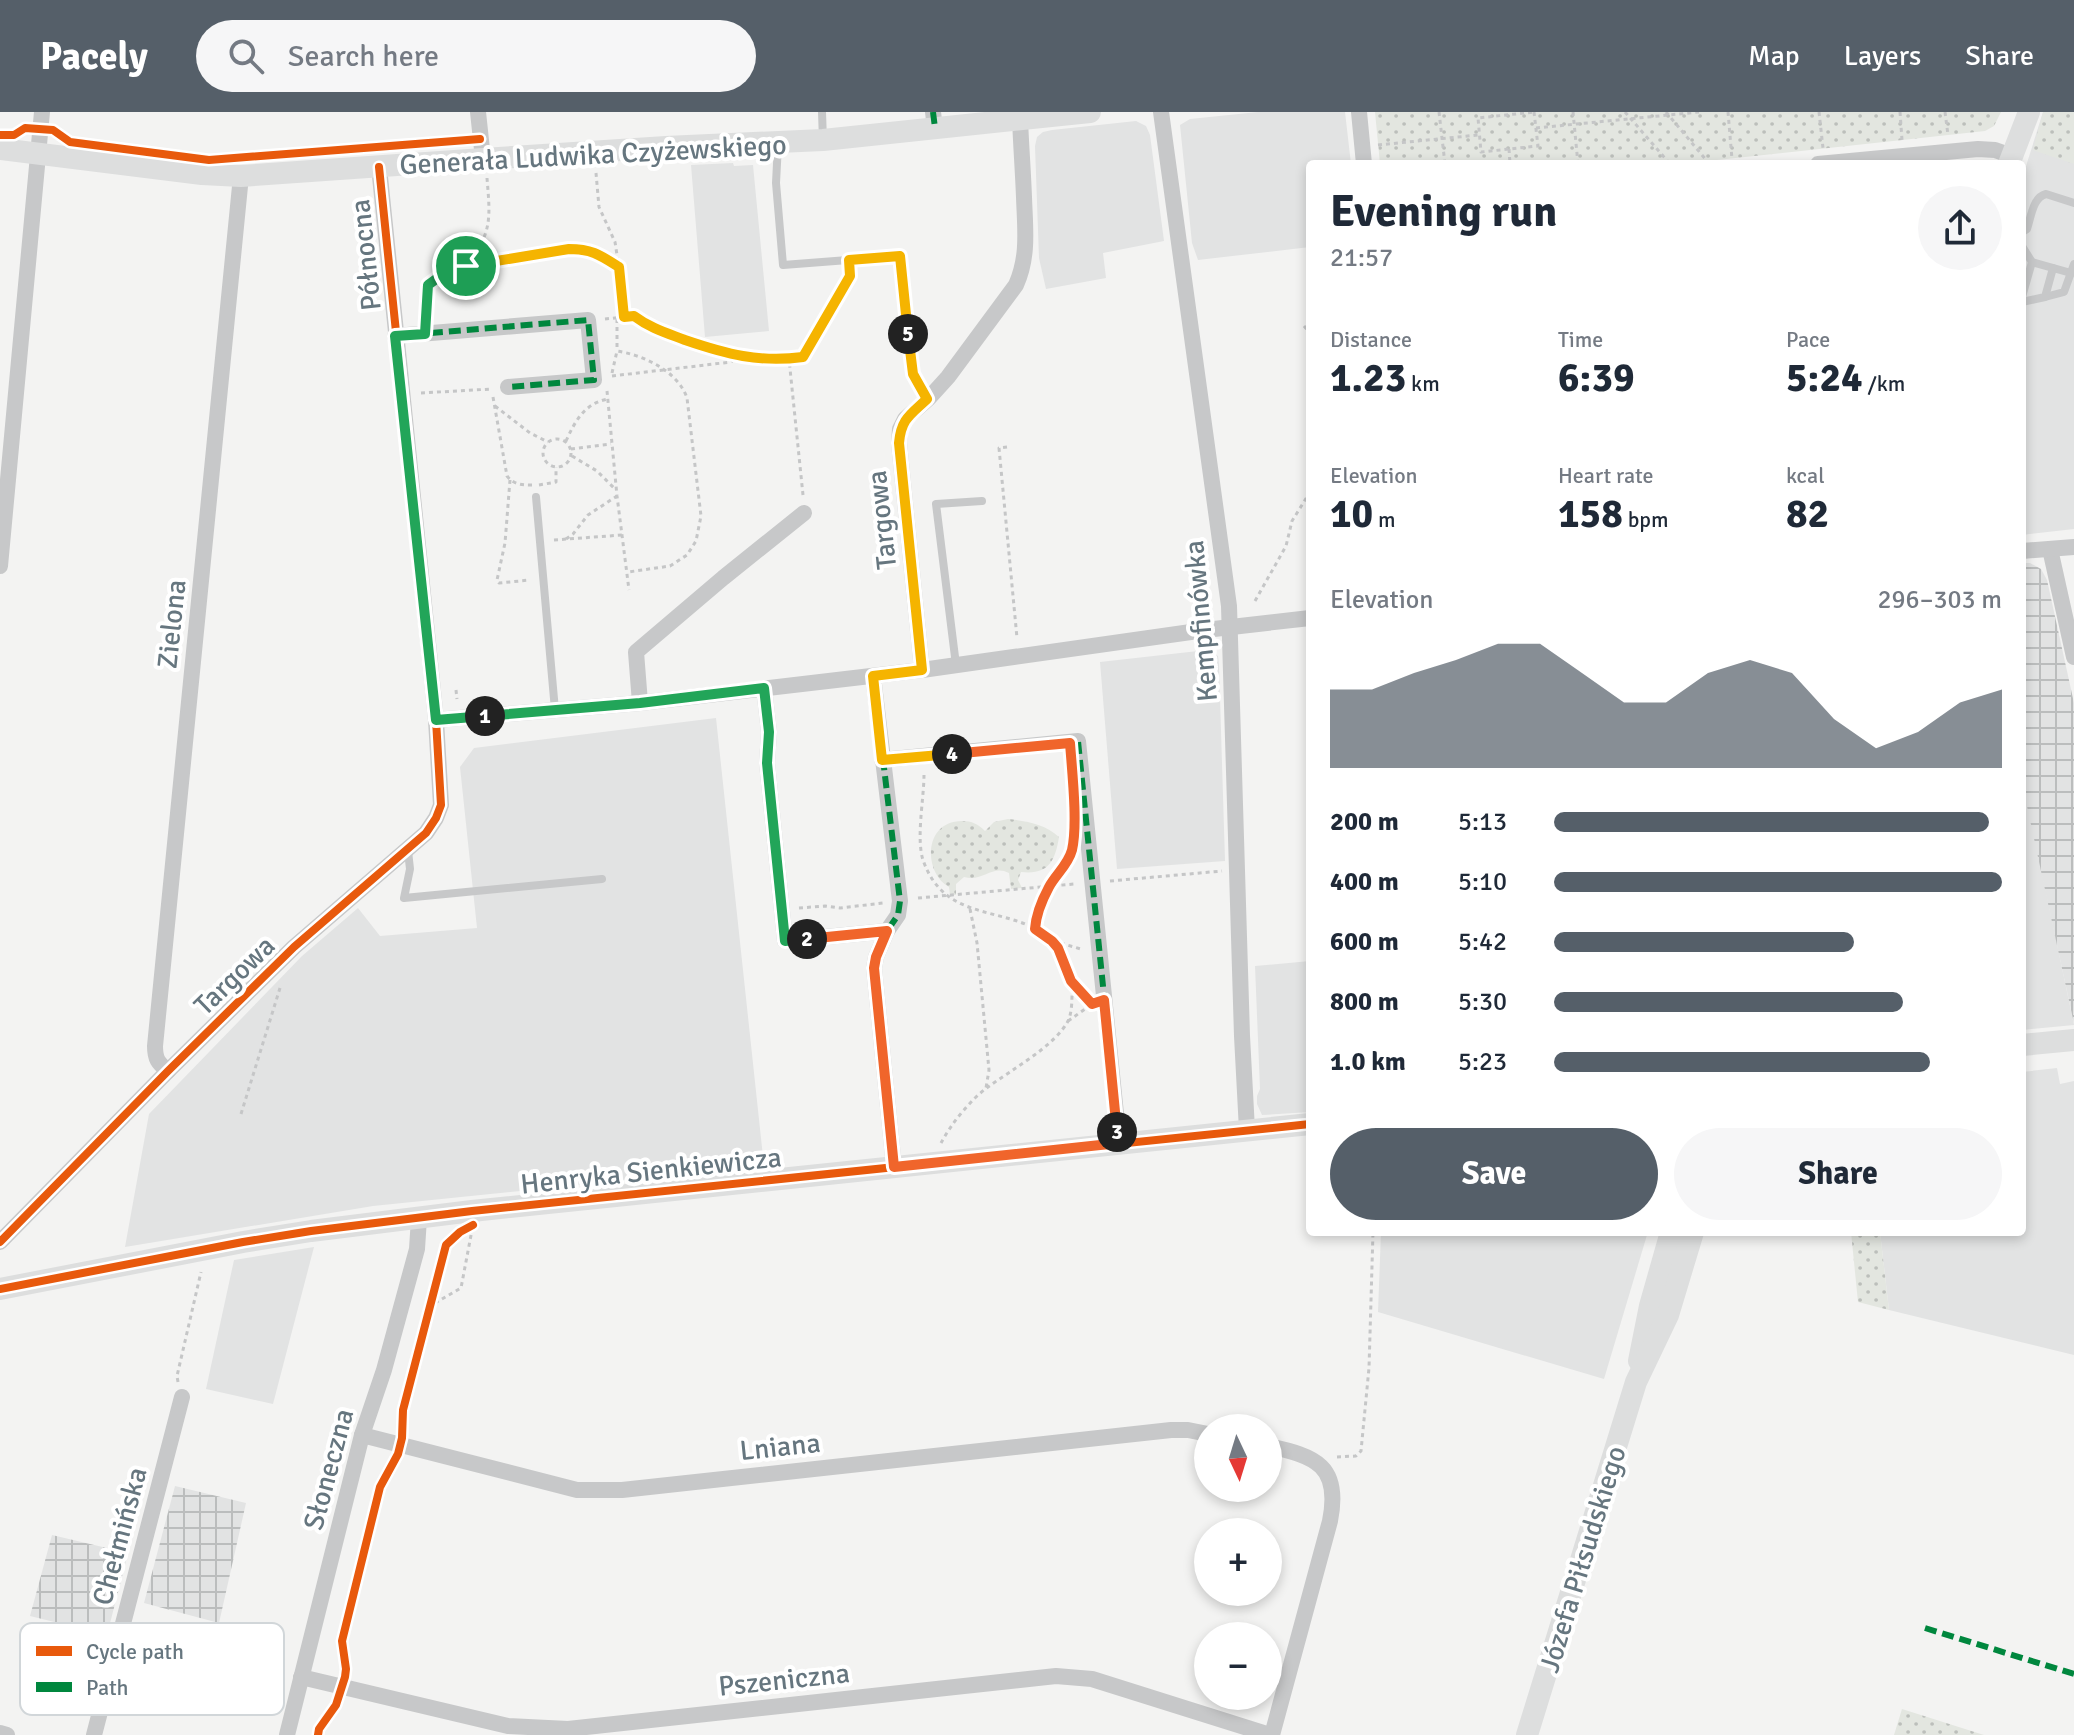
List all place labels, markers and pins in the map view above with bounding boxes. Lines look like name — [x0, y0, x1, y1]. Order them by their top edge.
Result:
pin — [432, 232, 500, 300]
pin: 5 — [888, 314, 928, 354]
pin: 1 — [465, 696, 505, 736]
pin: 4 — [932, 734, 972, 774]
pin: 2 — [787, 919, 827, 959]
pin: 3 — [1097, 1112, 1137, 1152]

